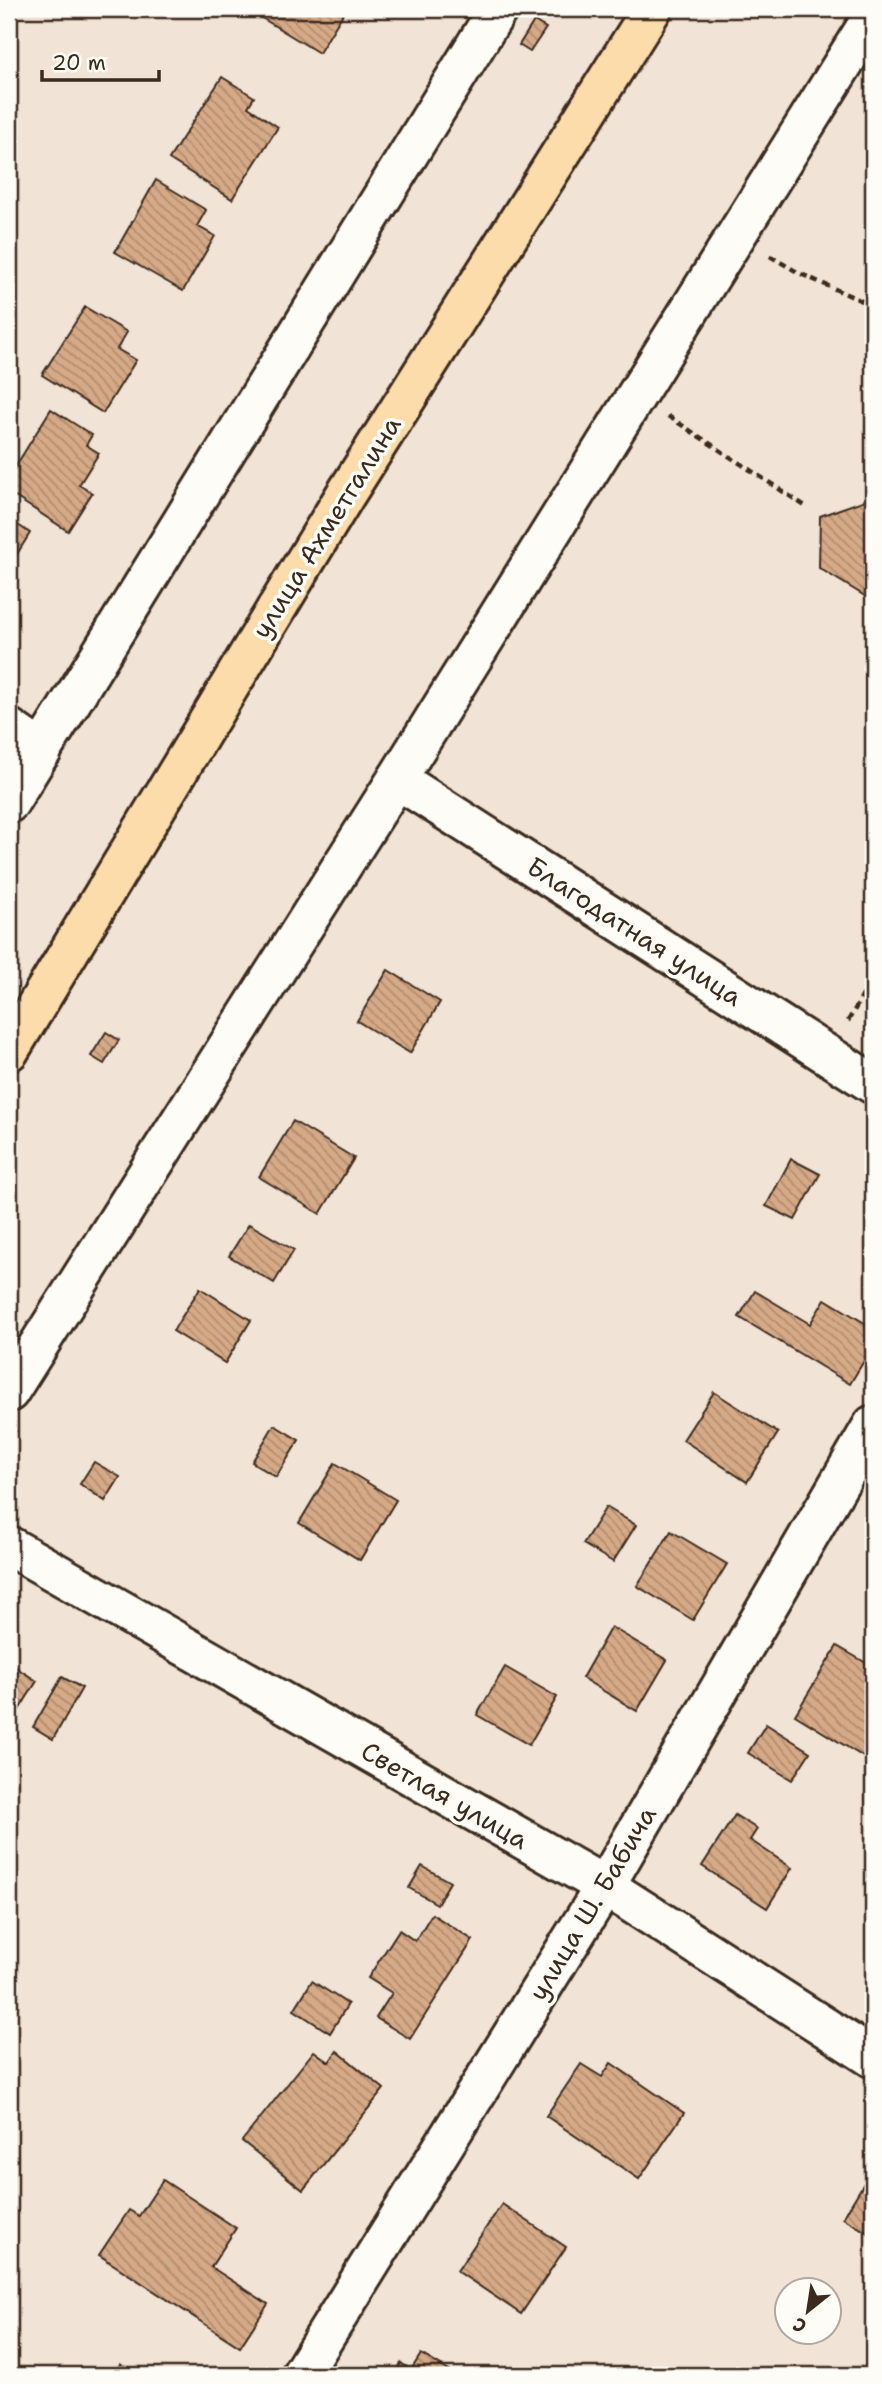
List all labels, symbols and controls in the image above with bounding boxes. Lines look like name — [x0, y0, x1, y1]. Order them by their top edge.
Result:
scale bar — [42, 38, 159, 82]
text: 20 m — [52, 49, 106, 77]
street label: улица Ахметгалина — [243, 409, 409, 645]
street label: Благодатная улица — [521, 848, 749, 1014]
street label: Светлая улица — [355, 1733, 535, 1857]
street label: улица Ш. Бабича — [520, 1799, 664, 2007]
north arrow — [774, 2276, 844, 2346]
text: С — [788, 2312, 811, 2339]

